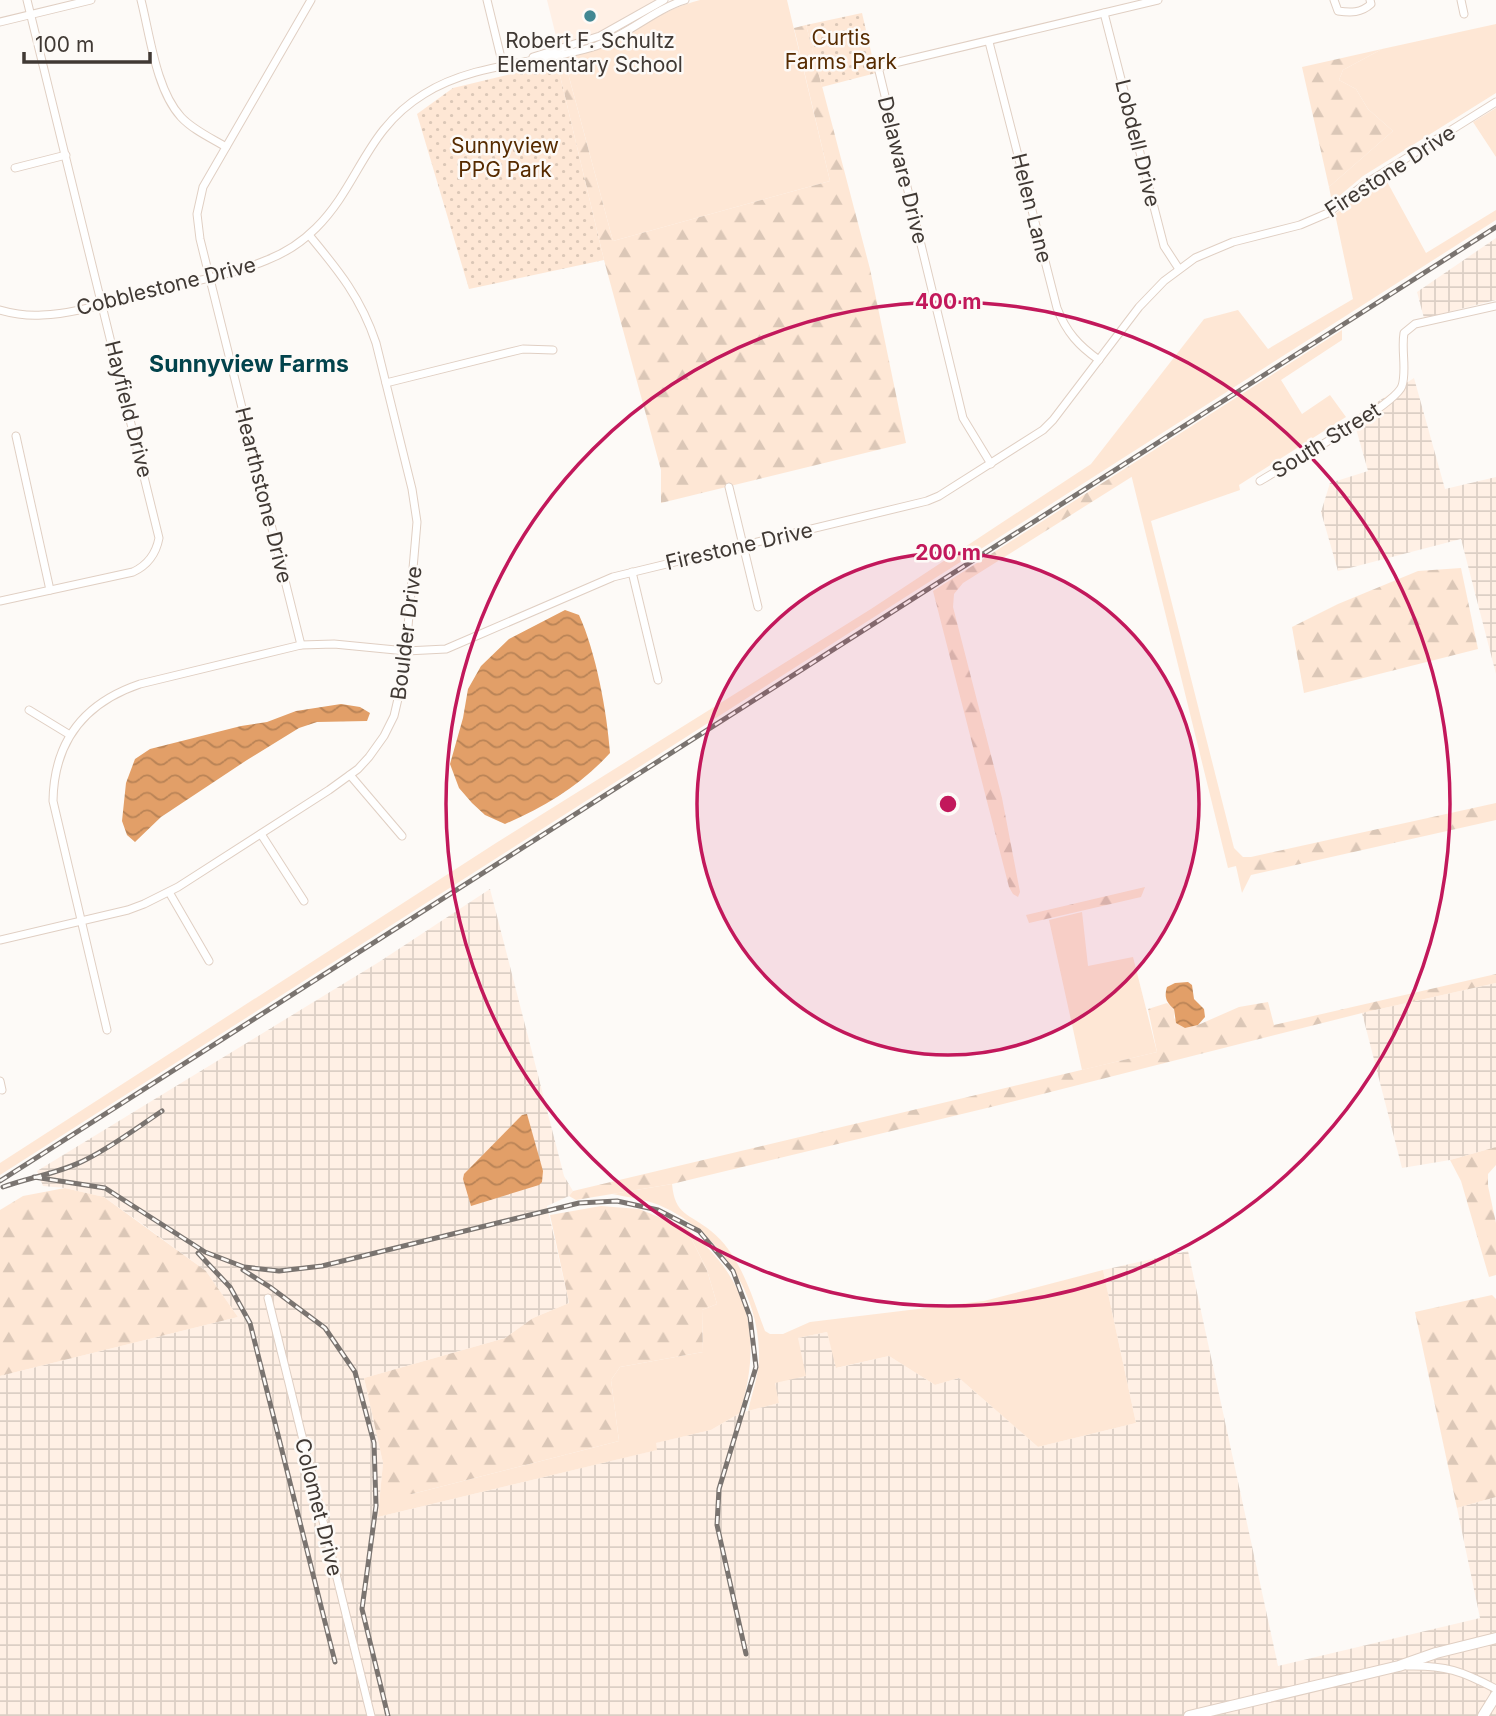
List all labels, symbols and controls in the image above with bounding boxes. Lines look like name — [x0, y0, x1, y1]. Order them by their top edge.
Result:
marker: Robert F. Schultz Elementary School — [582, 8, 598, 24]
scale bar — [24, 21, 150, 65]
park label: Curtis Farms Park — [785, 25, 898, 74]
place label: Robert F. Schultz Elementary School — [497, 28, 683, 77]
text: 100 m — [35, 32, 94, 57]
street label: Lobdell Drive — [1110, 77, 1166, 209]
street label: Delaware Drive — [873, 94, 933, 246]
street label: Firestone Drive — [1320, 120, 1460, 222]
park label: Sunnyview PPG Park — [451, 133, 559, 182]
street label: Helen Lane — [1006, 151, 1058, 265]
street label: Cobblestone Drive — [74, 252, 258, 320]
text: 400 m — [915, 289, 981, 314]
street label: Hayfield Drive — [100, 338, 158, 480]
district label: Sunnyview Farms — [149, 350, 349, 378]
street label: South Street — [1267, 397, 1385, 483]
street label: Hearthstone Drive — [230, 404, 298, 586]
street label: Firestone Drive — [663, 517, 815, 575]
text: 200 m — [915, 540, 981, 565]
street label: Boulder Drive — [385, 565, 427, 701]
centre of rings — [936, 792, 960, 816]
street label: Colomet Drive — [290, 1436, 348, 1578]

